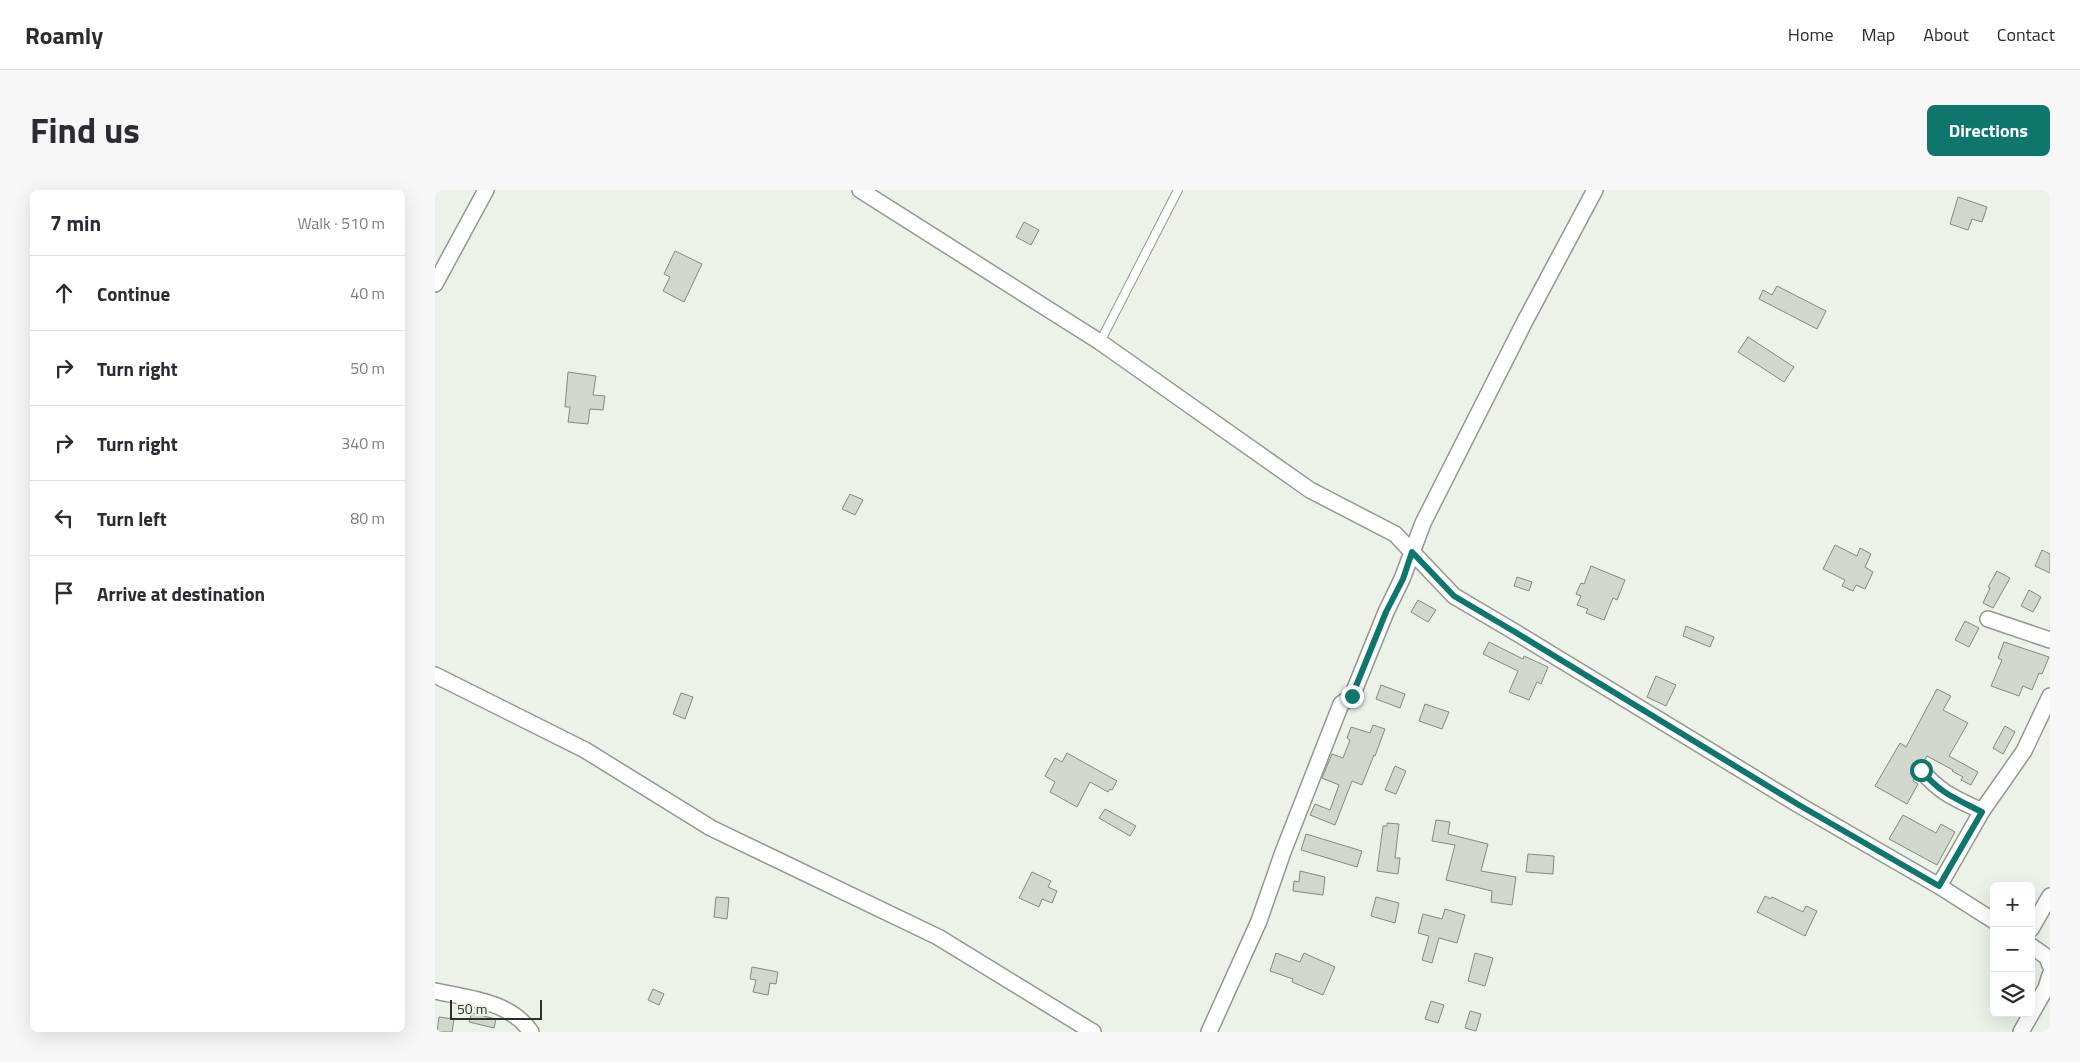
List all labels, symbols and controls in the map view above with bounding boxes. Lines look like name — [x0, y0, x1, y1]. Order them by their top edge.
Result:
text: Roamly — [25, 17, 103, 53]
text: Home — [1788, 21, 1834, 48]
text: Map — [1862, 21, 1895, 48]
text: About — [1923, 21, 1969, 48]
text: Contact — [1997, 21, 2055, 48]
text: Find us — [30, 103, 140, 157]
button: Directions — [1927, 105, 2050, 156]
text: 7 min — [50, 207, 101, 239]
text: Walk · 510 m — [297, 211, 385, 235]
icon: ahead — [50, 279, 78, 307]
text: Continue — [97, 279, 170, 308]
text: 40 m — [350, 281, 385, 305]
icon: right — [50, 354, 78, 382]
text: Turn right — [97, 354, 178, 383]
text: 50 m — [350, 356, 385, 380]
icon: right — [50, 429, 78, 457]
text: Turn right — [97, 429, 178, 458]
text: 340 m — [341, 431, 385, 455]
icon: left — [50, 504, 78, 532]
text: Turn left — [97, 504, 167, 533]
text: 80 m — [350, 506, 385, 530]
icon: arrive — [50, 579, 78, 607]
text: Arrive at destination — [97, 579, 265, 608]
route end — [1341, 685, 1364, 708]
route start — [1910, 759, 1933, 782]
map controls — [1990, 882, 2035, 1017]
button: + — [1990, 882, 2035, 927]
button: − — [1990, 927, 2035, 972]
button: layers — [1990, 972, 2035, 1017]
scale bar — [450, 997, 543, 1020]
text: 50 m — [457, 998, 487, 1019]

